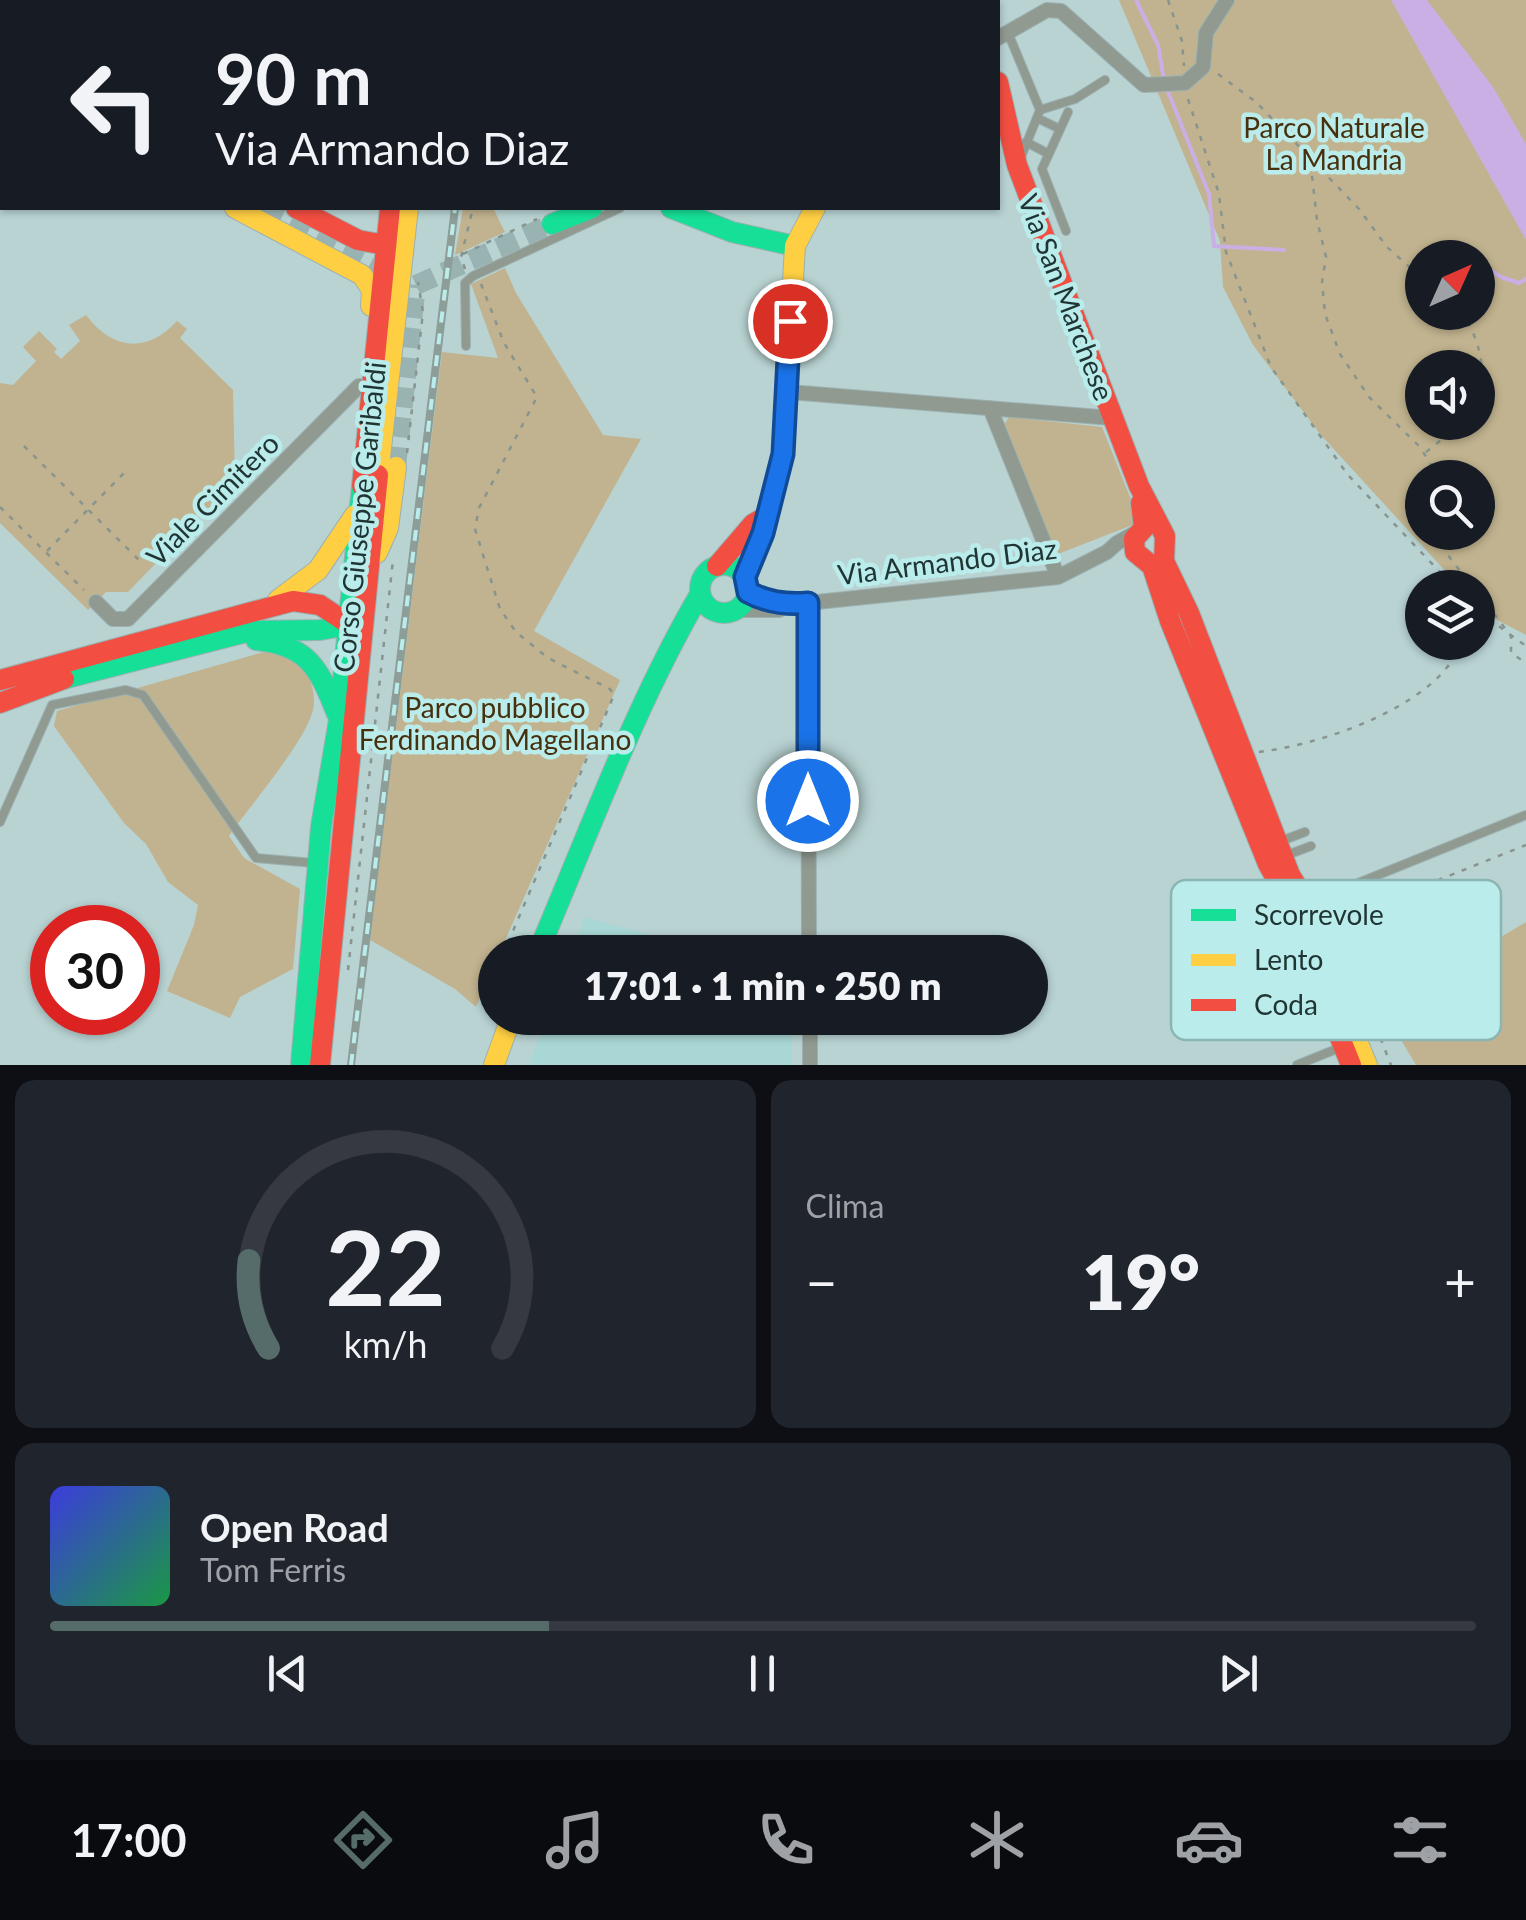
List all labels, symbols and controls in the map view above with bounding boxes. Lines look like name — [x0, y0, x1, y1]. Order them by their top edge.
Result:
text: 90 m — [215, 36, 372, 120]
icon: left — [50, 40, 180, 170]
park label: Parco Naturale La Mandria — [1243, 110, 1425, 176]
text: Via Armando Diaz — [215, 121, 569, 175]
street label: Via San Marchese — [1012, 189, 1122, 405]
north arrow — [1405, 240, 1495, 330]
map controls — [1405, 240, 1495, 660]
pin — [748, 279, 833, 364]
icon: arrive — [763, 294, 818, 349]
button: sound — [1405, 350, 1495, 440]
street label: Corso Giuseppe Garibaldi — [326, 360, 392, 674]
street label: Viale Cimitero — [139, 426, 285, 572]
button: search — [1405, 460, 1495, 550]
street label: Via Armando Diaz — [835, 531, 1059, 591]
button: layers — [1405, 570, 1495, 660]
park label: Parco pubblico Ferdinando Magellano — [359, 690, 631, 756]
position arrow — [756, 749, 860, 853]
legend — [1171, 880, 1501, 1040]
text: Scorrevole — [1254, 897, 1384, 931]
speed limit sign: 30 — [30, 905, 160, 1035]
text: Lento — [1254, 942, 1323, 976]
text: 17:01 · 1 min · 250 m — [584, 962, 942, 1008]
text: Coda — [1254, 987, 1318, 1021]
text: Clima — [806, 1186, 884, 1225]
text: 22 — [325, 1203, 446, 1328]
text: 19° — [1082, 1236, 1200, 1326]
text: − — [806, 1248, 837, 1314]
text: + — [1444, 1248, 1476, 1314]
text: km/h — [343, 1323, 427, 1366]
text: Open Road — [200, 1504, 389, 1550]
text: Tom Ferris — [200, 1550, 346, 1589]
icon: previous — [260, 1646, 315, 1701]
icon: pause — [735, 1646, 790, 1701]
icon: next — [1211, 1646, 1266, 1701]
icon: directions — [328, 1805, 398, 1875]
icon: music — [540, 1805, 610, 1875]
icon: phone — [751, 1805, 821, 1875]
icon: climate — [962, 1805, 1032, 1875]
icon: car — [1174, 1805, 1244, 1875]
icon: filters — [1385, 1805, 1455, 1875]
text: 17:00 — [71, 1813, 187, 1867]

